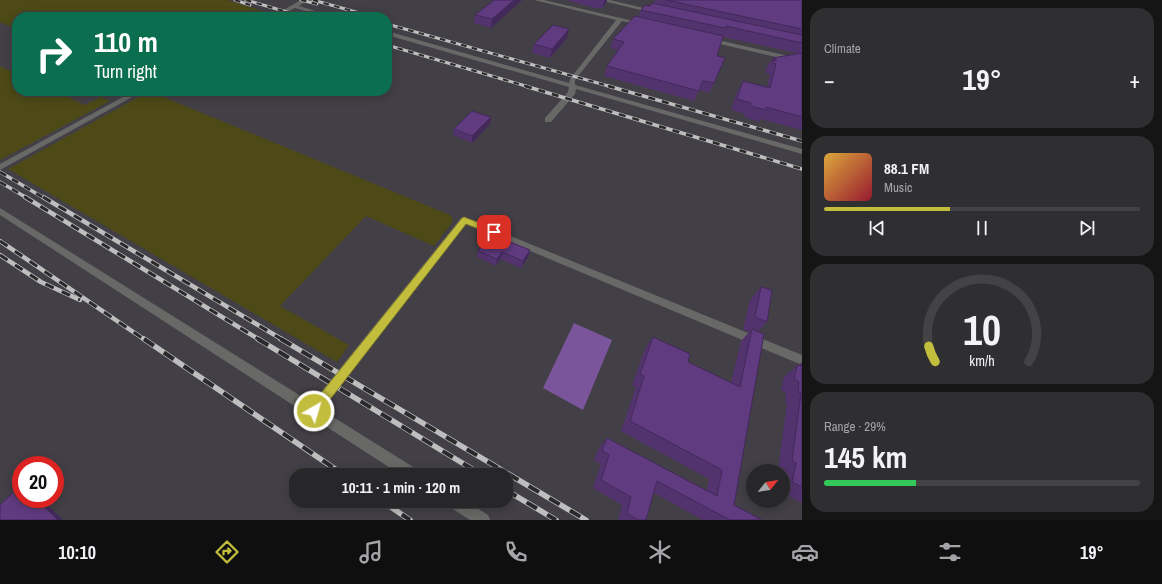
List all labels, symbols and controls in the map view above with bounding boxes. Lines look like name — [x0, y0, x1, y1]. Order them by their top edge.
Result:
text: 110 m — [94, 23, 158, 61]
icon: right — [28, 28, 80, 80]
text: Climate — [824, 40, 861, 57]
text: Turn right — [94, 59, 157, 84]
text: 19° — [962, 59, 1002, 99]
text: − — [824, 65, 835, 95]
text: + — [1129, 65, 1140, 95]
text: 88.1 FM — [884, 158, 929, 179]
text: Music — [884, 179, 912, 196]
pin — [477, 215, 511, 249]
icon: previous — [866, 217, 888, 239]
icon: pause — [971, 217, 993, 239]
icon: next — [1076, 217, 1098, 239]
icon: arrive — [483, 221, 505, 243]
text: 10 — [963, 302, 1001, 358]
text: km/h — [969, 351, 995, 370]
position arrow — [293, 390, 335, 432]
text: Range · 29% — [824, 418, 886, 435]
text: 145 km — [824, 437, 907, 477]
speed limit sign: 20 — [12, 456, 64, 508]
north arrow — [746, 464, 790, 508]
map controls — [746, 464, 790, 508]
text: 10:11 · 1 min · 120 m — [342, 477, 460, 498]
icon: directions — [213, 538, 241, 566]
icon: music — [357, 538, 385, 566]
icon: phone — [502, 538, 530, 566]
icon: climate — [646, 538, 674, 566]
icon: car — [791, 538, 819, 566]
icon: filters — [936, 538, 964, 566]
text: 10:10 — [58, 540, 96, 565]
text: 19° — [1080, 540, 1104, 565]

